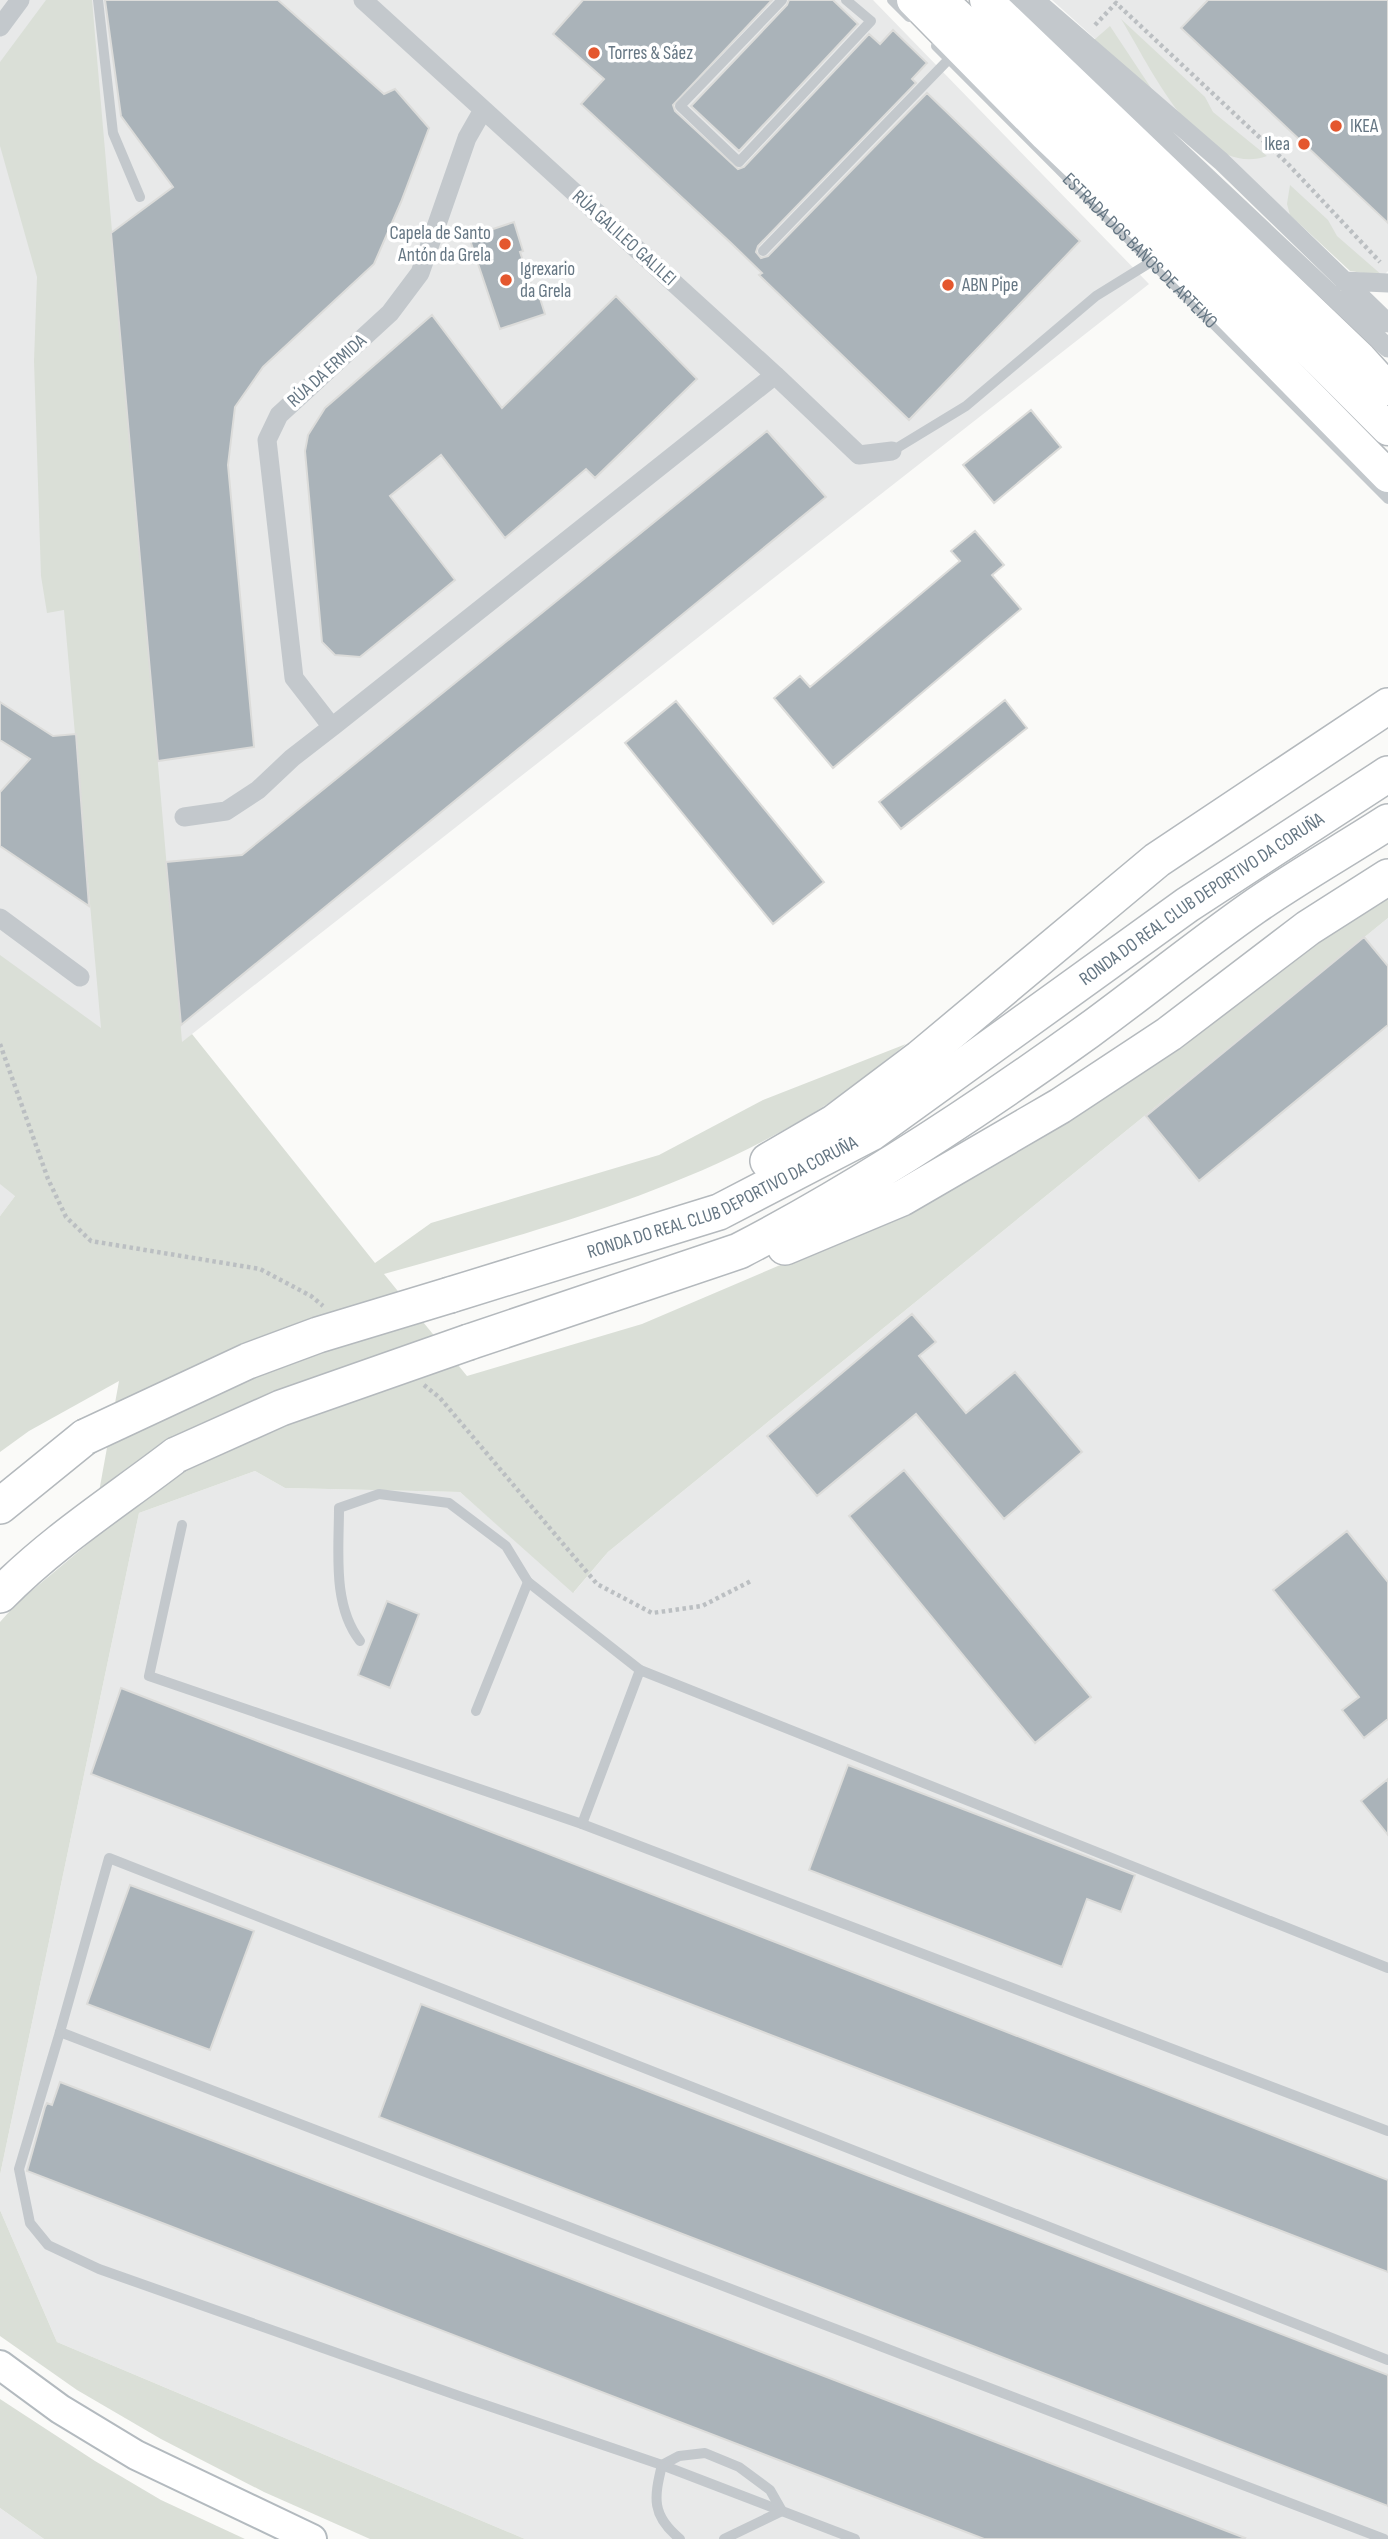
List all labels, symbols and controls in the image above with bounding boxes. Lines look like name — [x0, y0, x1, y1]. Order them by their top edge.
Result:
place label: Torres & Sáez — [608, 42, 693, 65]
marker: Torres & Sáez — [586, 45, 602, 61]
place label: IKEA — [1350, 115, 1379, 138]
marker: IKEA — [1328, 118, 1344, 134]
place label: Ikea — [1264, 133, 1290, 156]
marker: Ikea — [1296, 136, 1312, 152]
street label: ESTRADA DOS BAÑOS DE ARTEIXO — [1058, 168, 1223, 333]
street label: RÚA GALILEO GALILEI — [567, 185, 681, 291]
place label: Capela de Santo Antón da Grela — [390, 222, 491, 267]
marker: Capela de Santo Antón da Grela — [497, 236, 513, 252]
place label: Igrexario da Grela — [520, 258, 575, 303]
marker: Igrexario da Grela — [498, 272, 514, 288]
place label: ABN Pipe — [961, 274, 1018, 297]
marker: ABN Pipe — [940, 277, 956, 293]
street label: RÚA DA ERMIDA — [283, 329, 372, 412]
street label: RONDA DO REAL CLUB DEPORTIVO DA CORUÑA — [1075, 807, 1329, 991]
street label: RONDA DO REAL CLUB DEPORTIVO DA CORUÑA — [584, 1130, 862, 1263]

